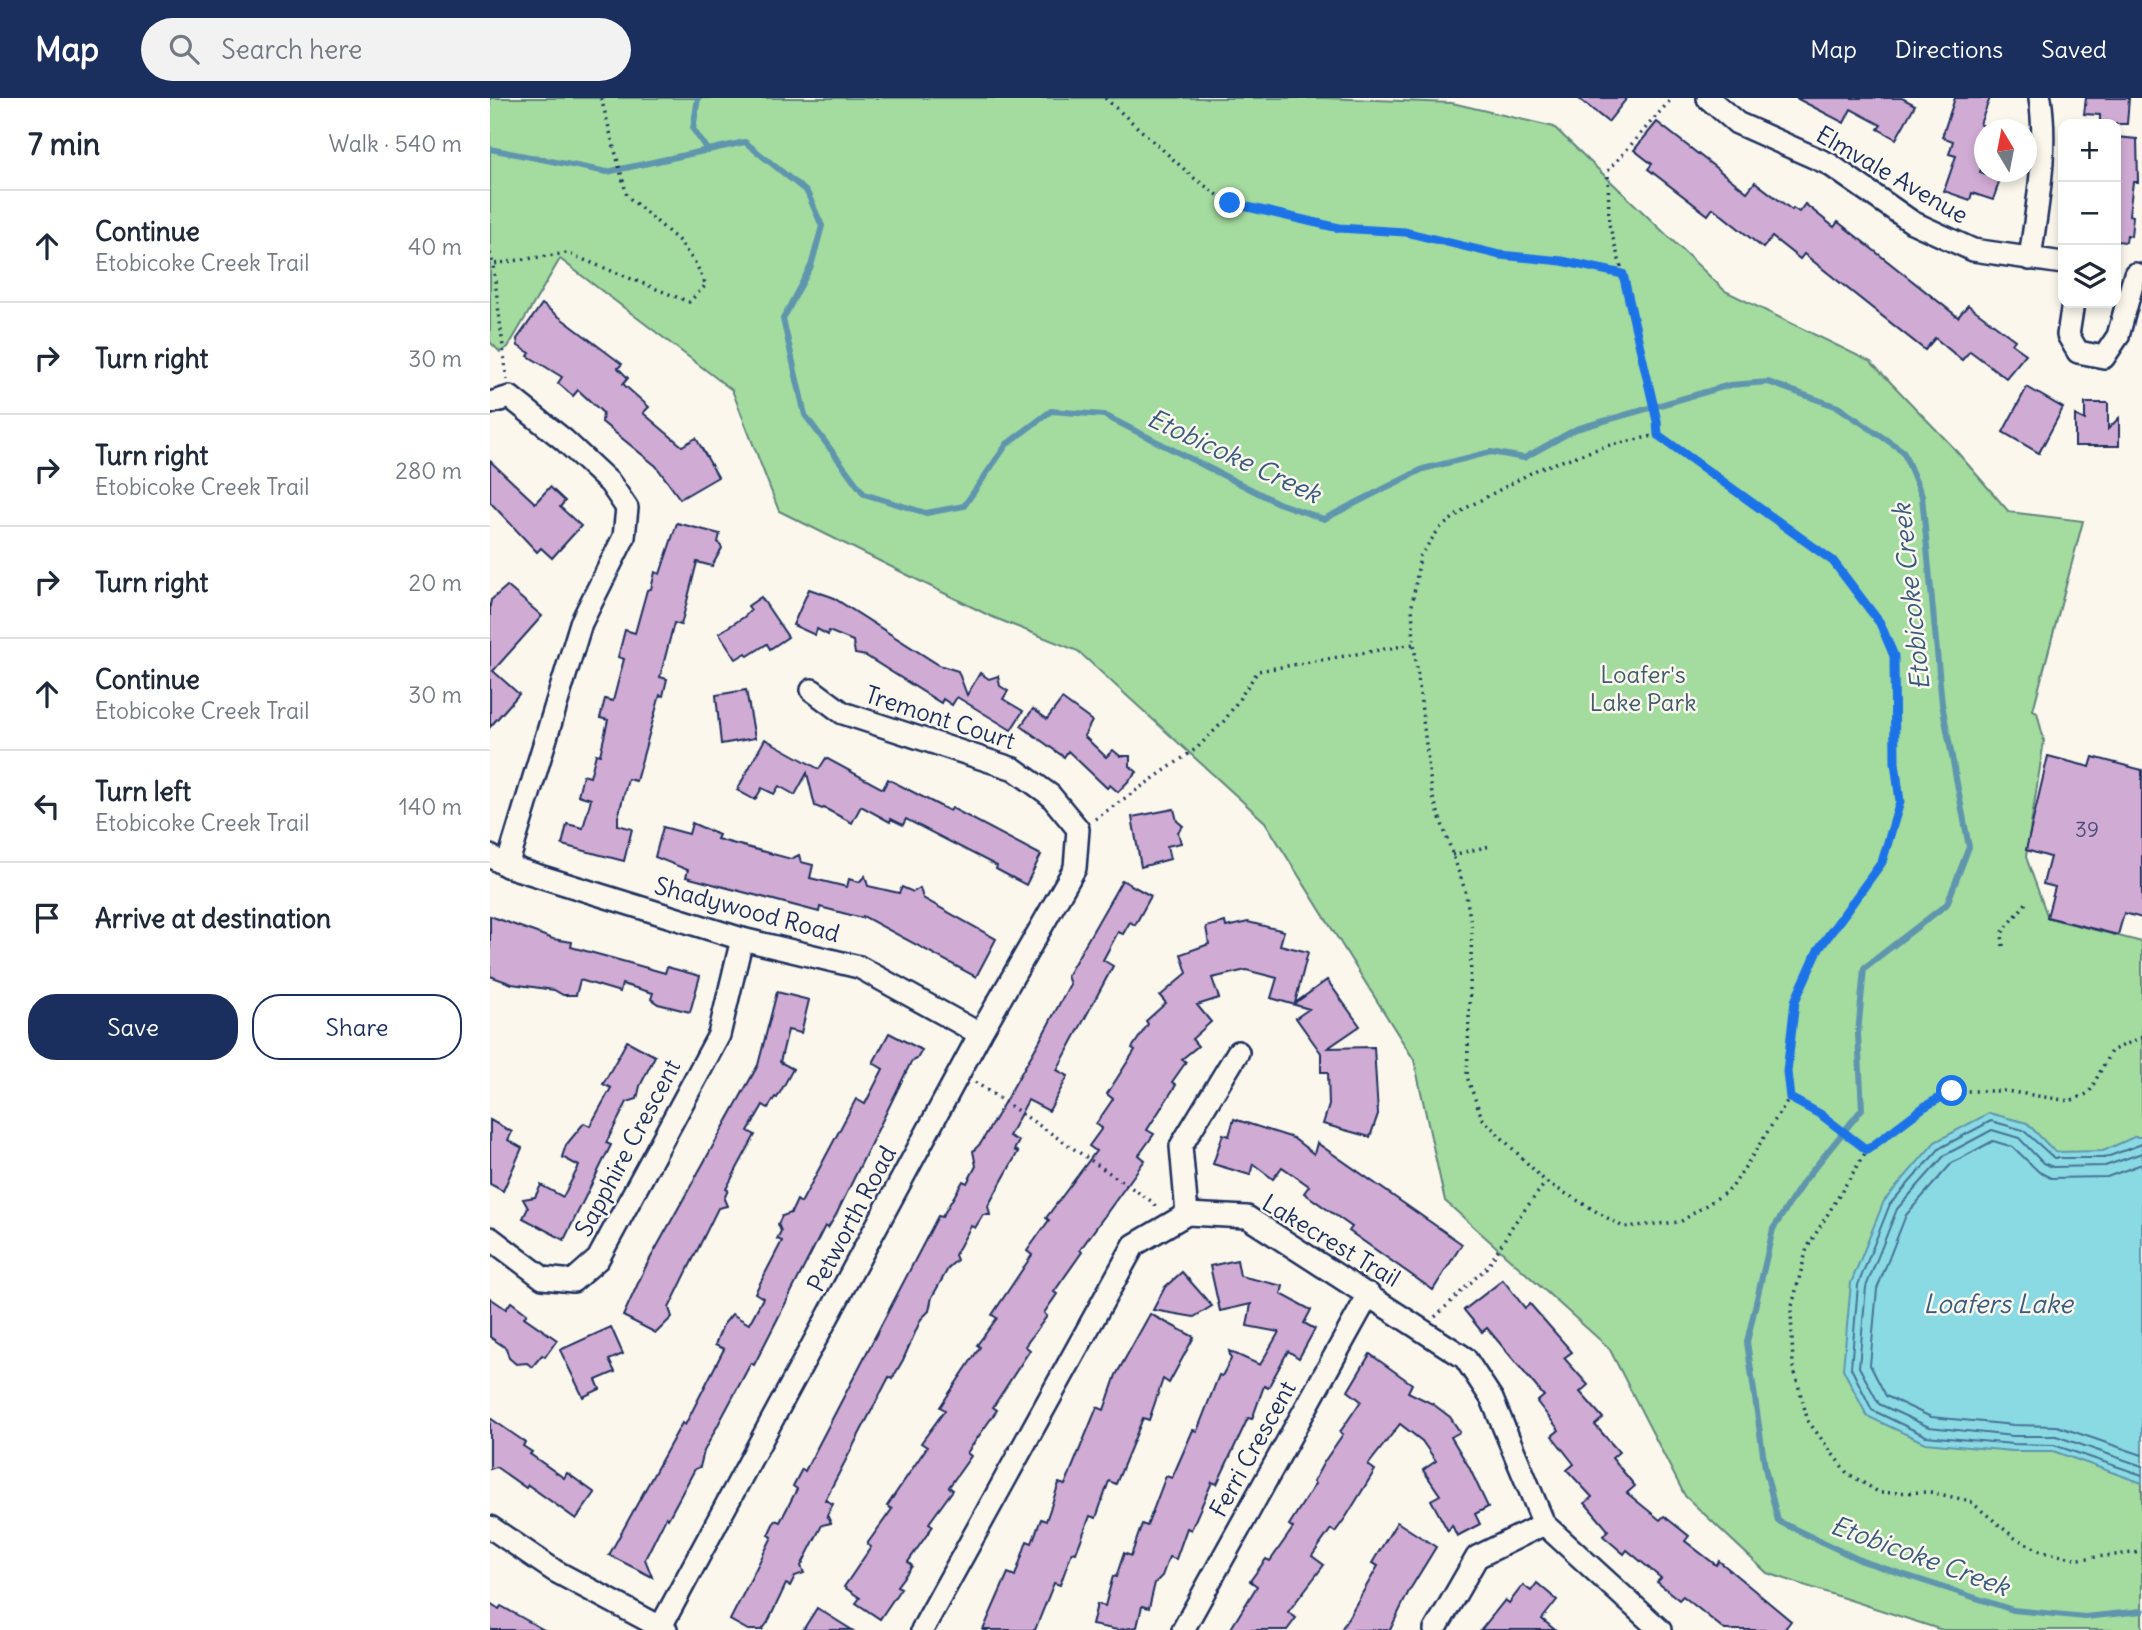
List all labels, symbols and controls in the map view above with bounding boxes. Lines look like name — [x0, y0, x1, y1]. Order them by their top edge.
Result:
search box — [141, 18, 631, 81]
text: Map — [35, 28, 99, 70]
icon: search — [165, 30, 203, 68]
text: Search here — [221, 33, 362, 66]
text: Map — [1810, 34, 1857, 64]
text: Directions — [1895, 34, 2003, 64]
text: Saved — [2041, 34, 2107, 64]
street label: Elmvale Avenue — [1811, 119, 1974, 230]
north arrow — [1974, 119, 2037, 182]
map controls — [2058, 119, 2121, 308]
button: + — [2058, 119, 2121, 182]
text: 7 min — [28, 125, 100, 163]
text: Walk · 540 m — [328, 129, 462, 158]
button: − — [2058, 182, 2121, 245]
route end — [1214, 187, 1245, 218]
text: Continue — [95, 215, 200, 248]
icon: ahead — [28, 227, 66, 265]
text: 40 m — [408, 232, 462, 261]
button: layers — [2058, 245, 2121, 308]
text: Etobicoke Creek Trail — [95, 248, 309, 277]
icon: right — [28, 339, 66, 377]
text: Turn right — [95, 342, 208, 375]
text: 30 m — [408, 344, 462, 373]
water label: Etobicoke Creek — [1142, 401, 1328, 511]
text: Turn right — [95, 439, 208, 472]
icon: right — [28, 451, 66, 489]
text: 280 m — [395, 456, 462, 485]
text: Etobicoke Creek Trail — [95, 472, 309, 501]
water label: Etobicoke Creek — [1884, 500, 1937, 692]
icon: right — [28, 563, 66, 601]
text: Turn right — [95, 566, 208, 599]
text: 20 m — [409, 568, 462, 597]
park label: Loafer's Lake Park — [1590, 659, 1696, 717]
text: Continue — [95, 663, 200, 696]
icon: ahead — [28, 675, 66, 713]
street label: Tremont Court — [862, 679, 1019, 755]
text: 30 m — [408, 680, 462, 709]
text: Etobicoke Creek Trail — [95, 696, 309, 725]
text: Turn left — [95, 775, 191, 808]
icon: left — [28, 787, 66, 825]
text: 140 m — [399, 792, 462, 821]
text: Etobicoke Creek Trail — [95, 808, 309, 837]
house number: 39 — [2075, 816, 2099, 843]
street label: Shadywood Road — [651, 870, 843, 948]
icon: arrive — [28, 899, 66, 937]
text: Arrive at destination — [95, 902, 331, 935]
button: Save — [28, 994, 238, 1060]
button: Share — [252, 994, 462, 1060]
street label: Sapphire Crescent — [568, 1054, 686, 1241]
route start — [1936, 1075, 1967, 1106]
street label: Petworth Road — [800, 1141, 902, 1296]
street label: Lakecrest Trail — [1257, 1187, 1406, 1293]
water label: Loafers Lake — [1923, 1287, 2075, 1320]
street label: Ferri Crescent — [1202, 1375, 1302, 1522]
water label: Etobicoke Creek — [1826, 1508, 2016, 1604]

